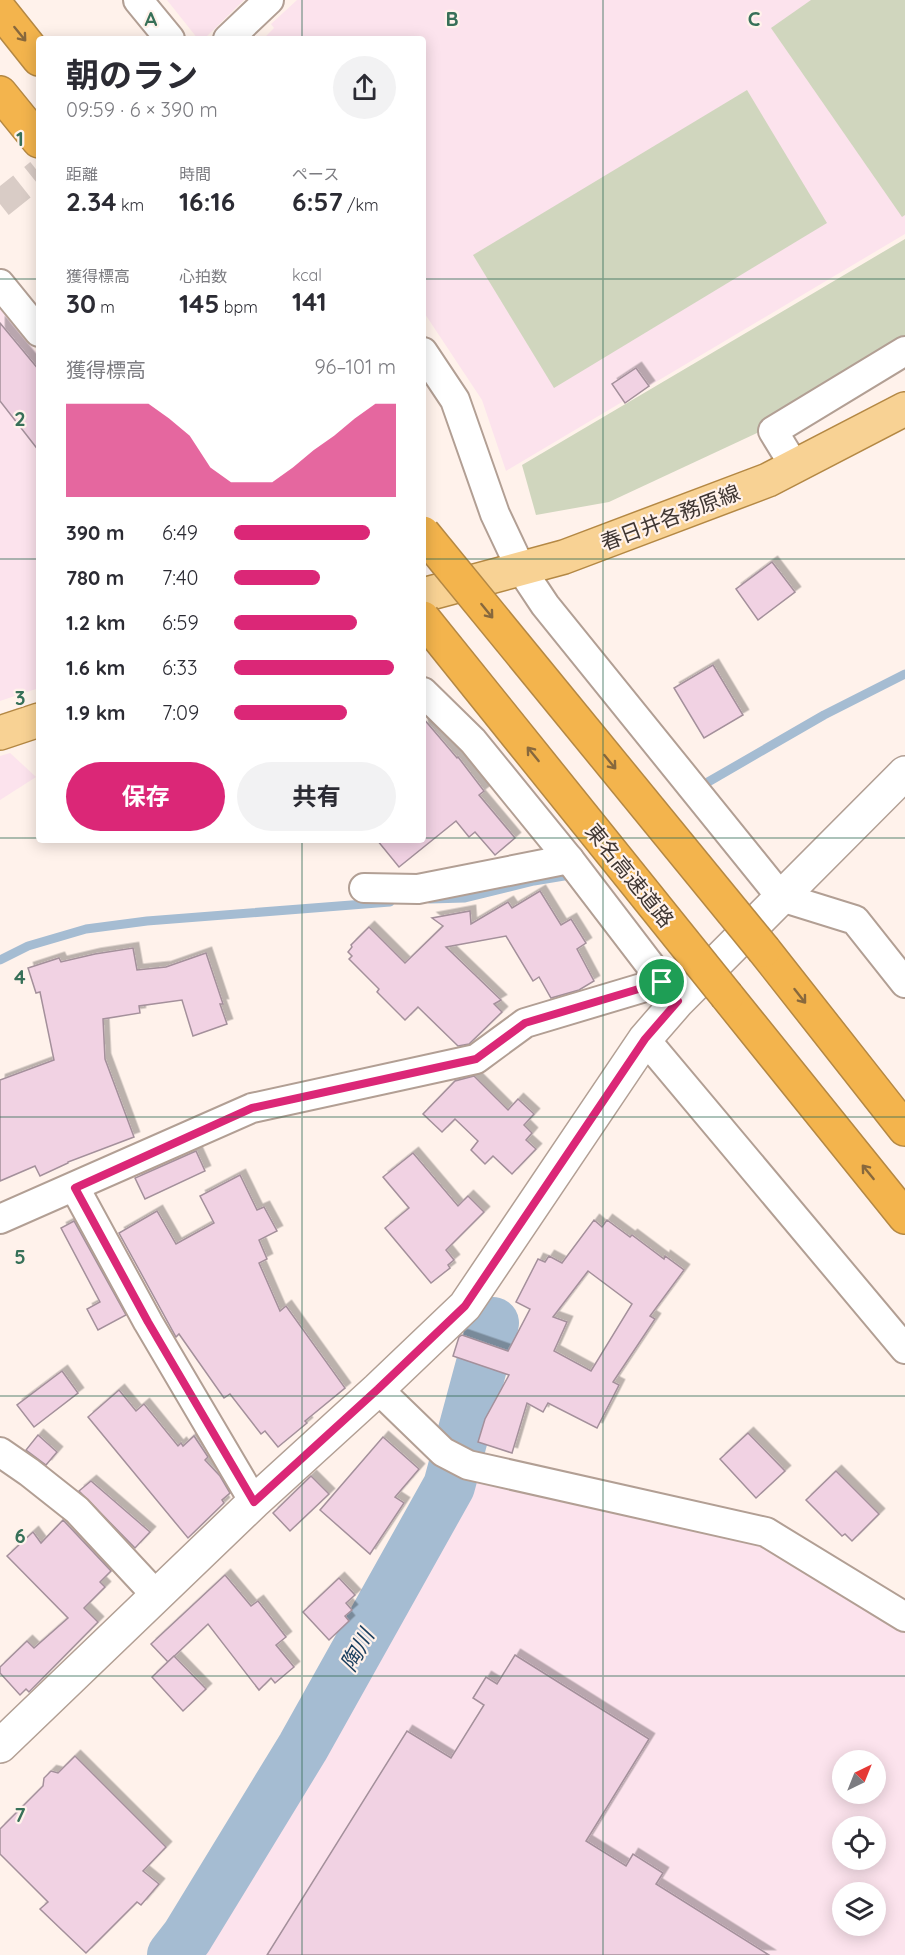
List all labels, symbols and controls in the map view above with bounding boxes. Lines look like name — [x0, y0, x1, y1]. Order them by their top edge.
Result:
text: A — [145, 6, 158, 31]
text: B — [445, 6, 459, 31]
text: C — [748, 6, 761, 31]
one-way arrow — [13, 26, 26, 42]
text: 朝のラン — [66, 54, 198, 95]
button: share — [333, 56, 396, 119]
text: 09:59 · 6 × 390 m — [66, 97, 218, 122]
text: 1 — [16, 126, 24, 151]
text: 距離 — [66, 164, 98, 184]
text: 時間 — [179, 164, 211, 184]
text: ペース — [292, 164, 339, 184]
text: 2.34 — [66, 185, 117, 218]
text: 16:16 — [179, 185, 235, 218]
text: 6:57 — [292, 185, 343, 218]
text: km — [117, 195, 144, 215]
text: /km — [343, 195, 379, 215]
text: kcal — [292, 265, 322, 285]
text: 獲得標高 — [66, 266, 130, 286]
text: 心拍数 — [179, 266, 227, 286]
text: 141 — [292, 285, 327, 318]
text: 30 — [66, 287, 96, 320]
text: 145 — [179, 287, 219, 320]
text: m — [96, 297, 115, 317]
text: bpm — [219, 297, 258, 317]
text: 96–101 m — [314, 354, 396, 379]
text: 獲得標高 — [66, 357, 146, 382]
text: 2 — [14, 406, 26, 431]
street label: 春日井各務原線 — [597, 479, 743, 555]
text: 390 m — [66, 520, 124, 545]
text: 6:49 — [162, 520, 198, 545]
text: 780 m — [66, 565, 124, 590]
text: 7:40 — [162, 565, 198, 590]
one-way arrow — [480, 603, 493, 619]
text: 1.2 km — [66, 610, 126, 635]
text: 6:59 — [162, 610, 199, 635]
text: 1.6 km — [66, 655, 125, 680]
text: 6:33 — [162, 655, 197, 680]
text: 3 — [15, 685, 25, 710]
text: 1.9 km — [66, 700, 126, 725]
text: 7:09 — [162, 700, 199, 725]
one-way arrow — [526, 746, 539, 762]
one-way arrow — [604, 754, 617, 770]
button: 保存 — [66, 762, 225, 831]
button: 共有 — [237, 762, 396, 831]
street label: 東名高速道路 — [580, 818, 680, 932]
pin — [636, 956, 687, 1007]
text: 4 — [14, 964, 26, 989]
icon: arrive — [645, 965, 678, 998]
one-way arrow — [794, 988, 807, 1004]
one-way arrow — [862, 1164, 875, 1180]
text: 5 — [14, 1244, 26, 1269]
text: 6 — [14, 1523, 26, 1548]
water label: 陶川 — [334, 1622, 381, 1676]
north arrow — [832, 1750, 886, 1804]
map controls — [832, 1750, 886, 1936]
text: 7 — [15, 1802, 26, 1827]
button: locate — [832, 1816, 886, 1870]
button: layers — [832, 1882, 886, 1936]

